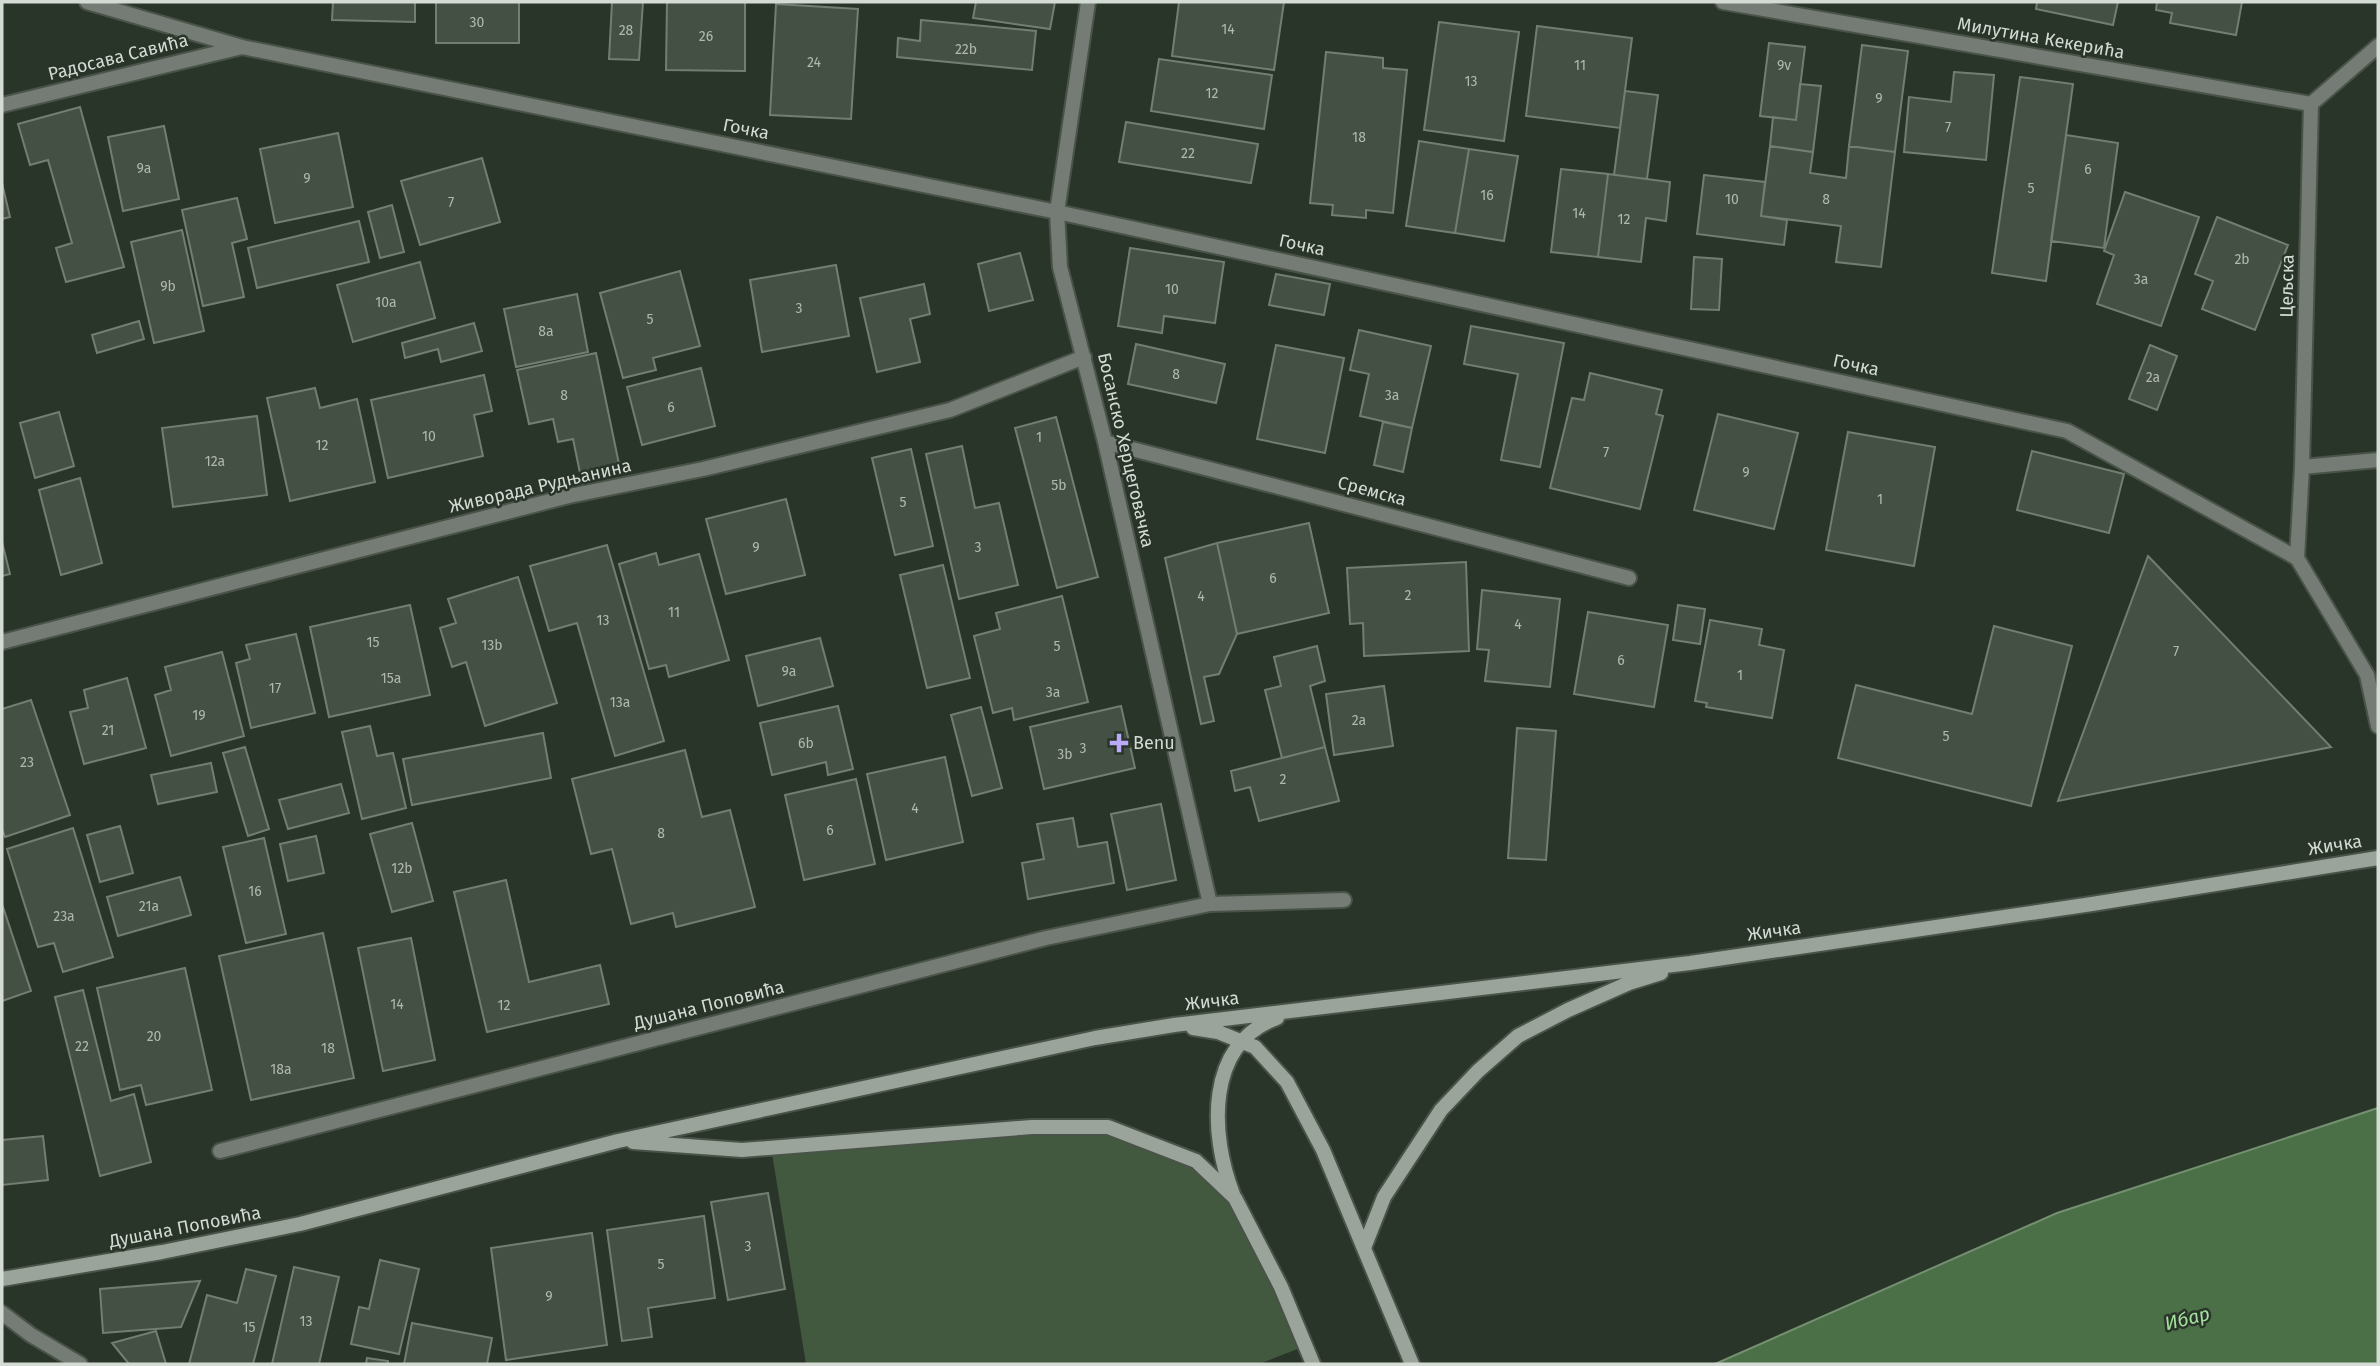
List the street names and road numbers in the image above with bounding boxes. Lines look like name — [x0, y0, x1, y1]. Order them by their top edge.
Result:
street label: Милутина Кекерића — [1956, 12, 2126, 64]
street label: Радосава Савића — [46, 29, 190, 85]
street label: Гочка — [721, 114, 771, 144]
street label: Гочка — [1277, 229, 1327, 261]
street label: Цељска — [2275, 254, 2299, 318]
street label: Гочка — [1831, 349, 1881, 381]
street label: Босанско Херцеговачка — [1093, 350, 1159, 550]
street label: Живорада Рудњанина — [447, 454, 633, 518]
street label: Сремска — [1335, 471, 1409, 511]
street label: Жичка — [2306, 830, 2364, 860]
street label: Жичка — [1746, 916, 1802, 946]
street label: Душана Поповића — [630, 976, 787, 1035]
street label: Жичка — [1184, 987, 1240, 1015]
street label: Душана Поповића — [106, 1201, 263, 1253]

